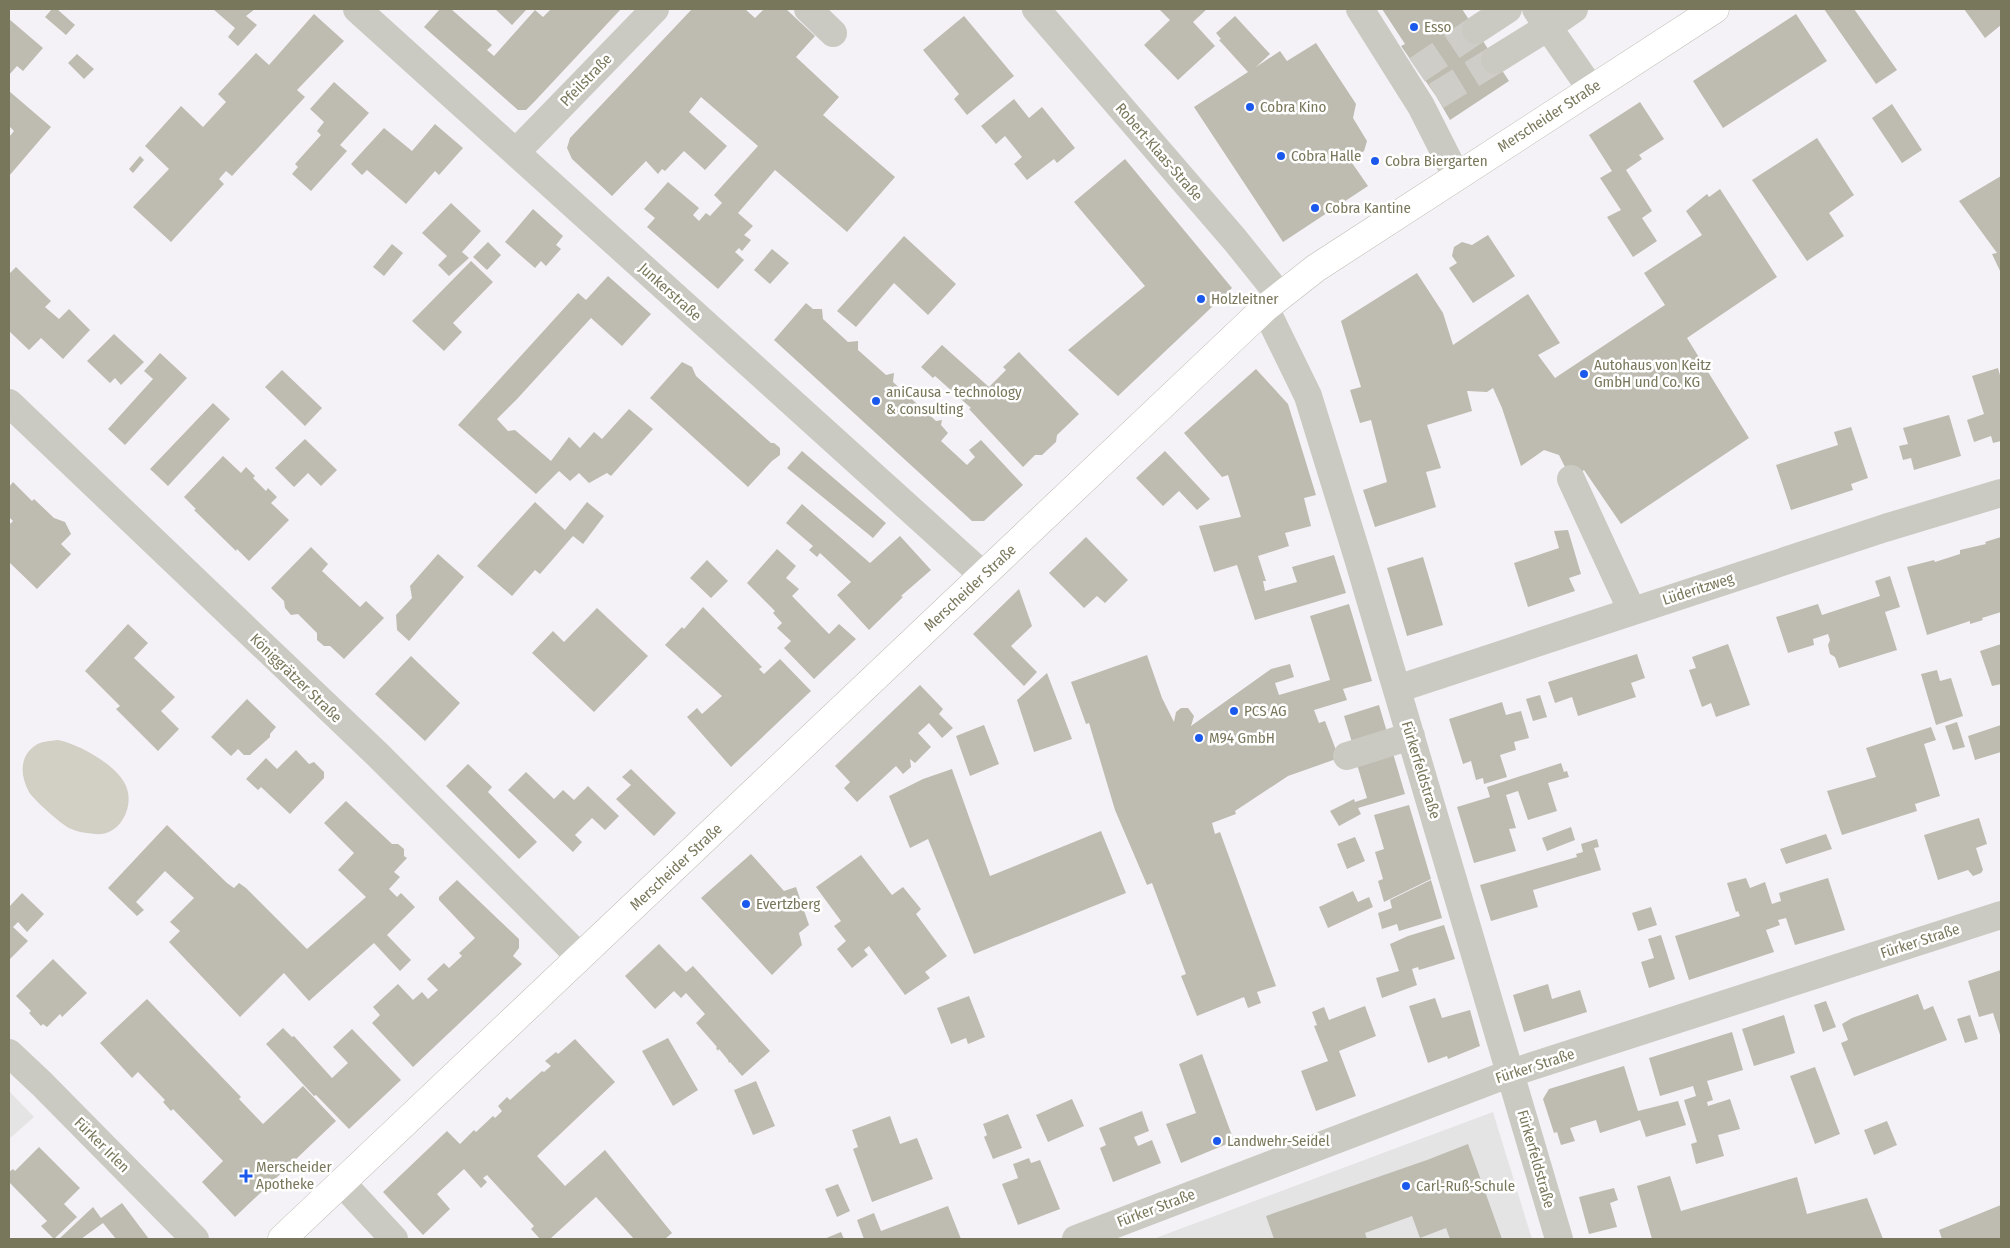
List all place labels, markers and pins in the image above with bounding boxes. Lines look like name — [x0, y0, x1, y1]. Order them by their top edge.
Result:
place label: Esso — [1424, 18, 1452, 36]
marker: Esso — [1408, 21, 1420, 33]
place label: Cobra Kino — [1260, 98, 1326, 116]
marker: Cobra Kino — [1244, 101, 1256, 113]
place label: Cobra Halle — [1291, 147, 1361, 165]
marker: Cobra Halle — [1275, 150, 1287, 162]
place label: Cobra Biergarten — [1385, 152, 1488, 170]
marker: Cobra Biergarten — [1369, 155, 1381, 167]
place label: Cobra Kantine — [1325, 199, 1411, 217]
marker: Cobra Kantine — [1309, 202, 1321, 214]
place label: Holzleitner — [1211, 290, 1279, 308]
marker: Holzleitner — [1195, 293, 1207, 305]
place label: Autohaus von Keitz GmbH und Co. KG — [1594, 356, 1711, 391]
marker: Autohaus von Keitz GmbH und Co. KG — [1578, 368, 1590, 380]
place label: aniCausa - technology & consulting — [886, 383, 1022, 418]
marker: aniCausa - technology & consulting — [870, 395, 882, 407]
place label: PCS AG — [1244, 702, 1287, 720]
marker: PCS AG — [1228, 705, 1240, 717]
place label: M94 GmbH — [1209, 729, 1275, 747]
marker: M94 GmbH — [1193, 732, 1205, 744]
place label: Evertzberg — [756, 895, 820, 913]
marker: Evertzberg — [740, 898, 752, 910]
place label: Landwehr-Seidel — [1227, 1132, 1330, 1150]
marker: Landwehr-Seidel — [1211, 1135, 1223, 1147]
place label: Merscheider Apotheke — [256, 1158, 332, 1193]
marker: Merscheider Apotheke — [240, 1170, 252, 1182]
place label: Carl-Ruß-Schule — [1416, 1177, 1515, 1195]
marker: Carl-Ruß-Schule — [1400, 1180, 1412, 1192]

